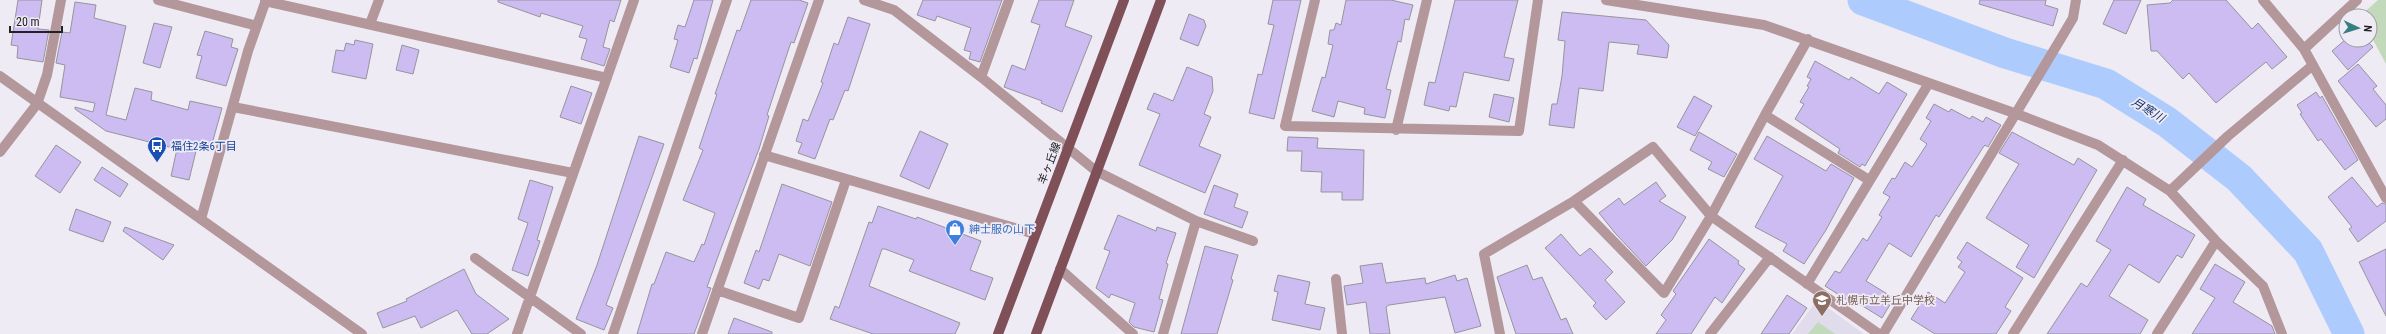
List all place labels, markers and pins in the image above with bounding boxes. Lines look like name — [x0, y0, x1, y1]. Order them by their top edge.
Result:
bus stop icon: 福住2条6丁目 — [146, 135, 168, 163]
place label: 福住2条6丁目 — [171, 140, 237, 153]
shop icon: 紳士服の山下 — [944, 218, 966, 246]
place label: 紳士服の山下 — [969, 223, 1035, 236]
school or university icon: 札幌市立羊丘中学校 — [1811, 289, 1833, 317]
place label: 札幌市立羊丘中学校 — [1836, 294, 1935, 307]

